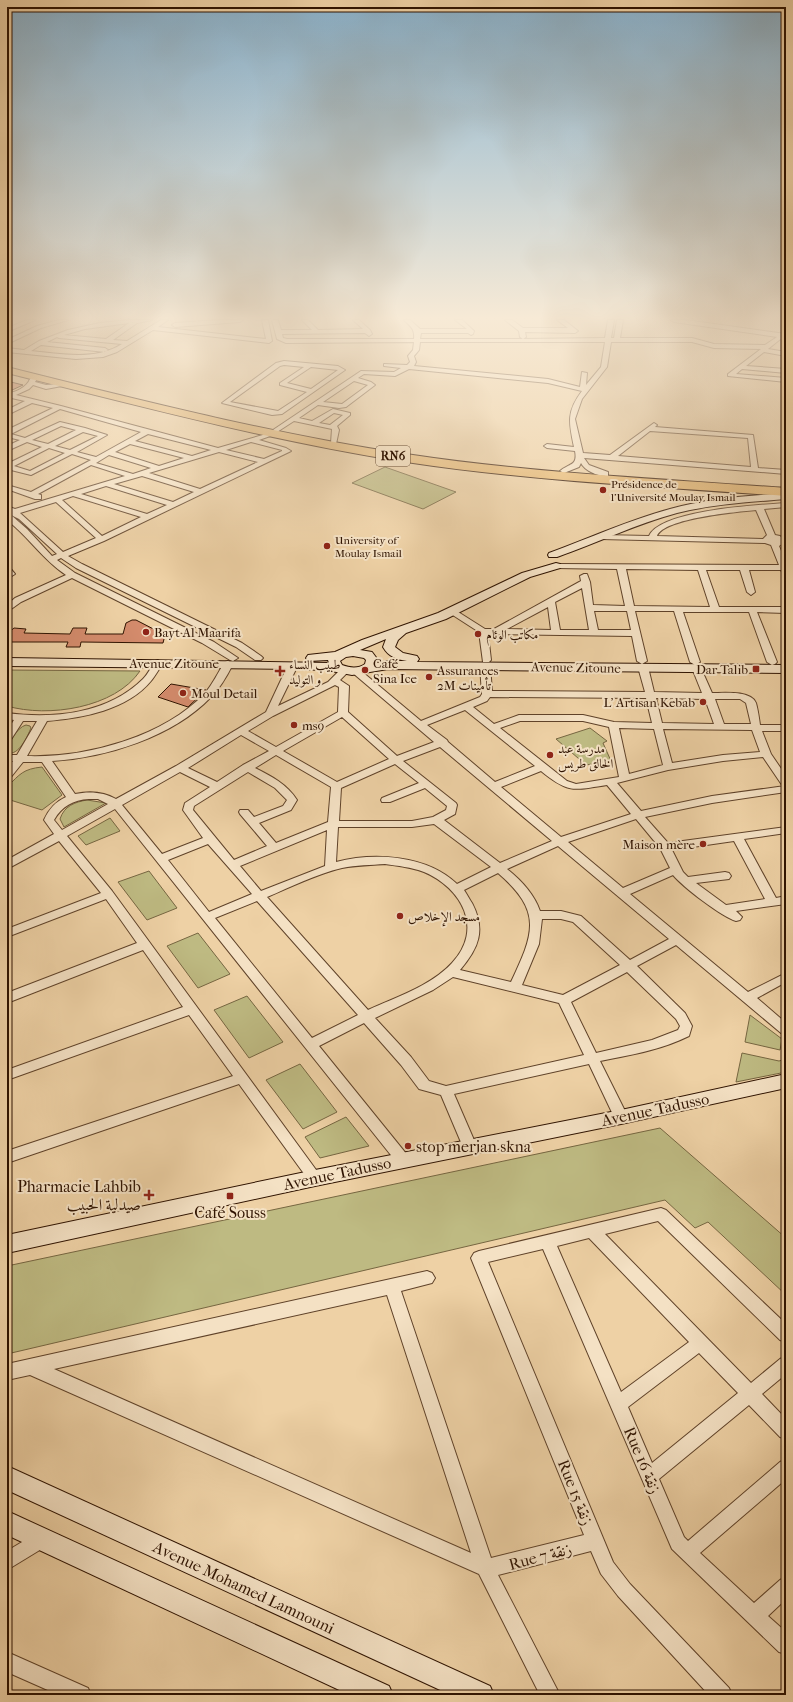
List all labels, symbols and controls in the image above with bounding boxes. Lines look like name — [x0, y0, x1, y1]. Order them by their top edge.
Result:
road number: RN6 — [376, 446, 410, 466]
place label: Présidence de l'Université Moulay Ismail — [610, 478, 735, 504]
marker: Présidence de l'Université Moulay Ismail — [598, 485, 608, 495]
place label: University of Moulay Ismail — [335, 534, 402, 560]
marker: University of Moulay Ismail — [322, 541, 332, 551]
place label: Bayt Al Maarifa — [154, 625, 242, 640]
marker: Bayt Al Maarifa — [141, 627, 151, 637]
place label: مكاتب الوئام — [486, 627, 538, 646]
marker: مكاتب الوئام — [473, 629, 483, 639]
street label: Avenue Zitoune — [128, 656, 219, 671]
place label: Café Sina Ice — [373, 656, 417, 686]
place label: طبيب النساء و التوليد — [289, 657, 341, 688]
street label: Avenue Zitoune — [530, 659, 622, 676]
place label: Dar Talib — [696, 662, 748, 677]
place label: Assurances 2M تأمينات — [436, 663, 499, 693]
marker: Dar Talib — [751, 664, 761, 674]
marker: طبيب النساء و التوليد — [274, 665, 286, 677]
marker: Café Sina Ice — [360, 665, 370, 675]
marker: Assurances 2M تأمينات — [424, 672, 434, 682]
place label: Moul Detail — [191, 686, 258, 701]
marker: Moul Detail — [178, 688, 188, 698]
place label: L' Artisan Kebab — [603, 695, 695, 710]
marker: L' Artisan Kebab — [698, 697, 708, 707]
place label: ms9 — [302, 718, 325, 733]
marker: ms9 — [289, 720, 299, 730]
place label: مدرسة عبد الخالق طريس — [558, 741, 613, 773]
marker: مدرسة عبد الخالق طريس — [545, 750, 555, 760]
place label: Maison mère — [623, 837, 696, 852]
marker: Maison mère — [698, 839, 708, 849]
place label: مسجد الإخلاص — [408, 909, 480, 927]
marker: مسجد الإخلاص — [395, 911, 405, 921]
street label: Avenue Tadusso — [599, 1089, 711, 1130]
place label: stop merjan skna — [416, 1137, 532, 1156]
marker: stop merjan skna — [403, 1141, 413, 1151]
street label: Avenue Tadusso — [281, 1153, 393, 1194]
place label: Pharmacie Lahbib صيدلية الحبيب — [17, 1177, 141, 1215]
marker: Pharmacie Lahbib صيدلية الحبيب — [144, 1190, 154, 1200]
marker: Café Souss — [225, 1191, 235, 1201]
place label: Café Souss — [194, 1203, 266, 1222]
street label: Rue 16 زنقة — [620, 1424, 665, 1497]
street label: Rue 15 زنقة — [554, 1457, 597, 1528]
street label: Avenue Mohamed Lamnouni — [149, 1537, 338, 1638]
street label: Rue 7 زنقة — [507, 1539, 574, 1574]

